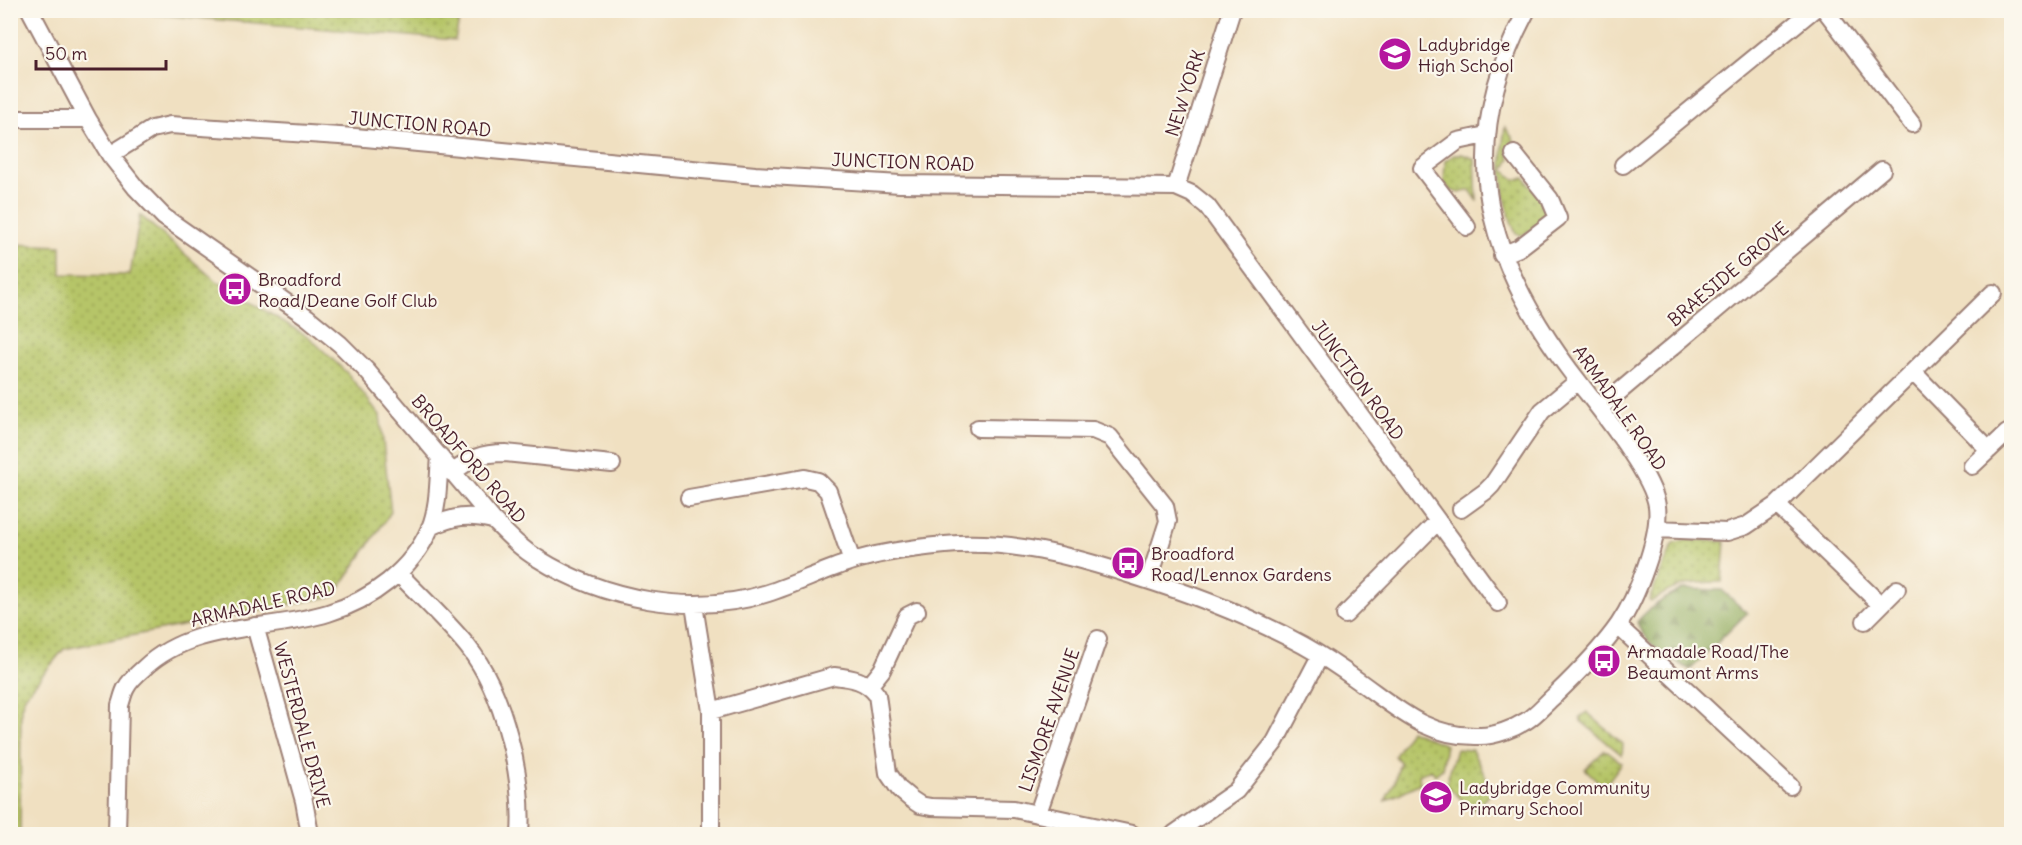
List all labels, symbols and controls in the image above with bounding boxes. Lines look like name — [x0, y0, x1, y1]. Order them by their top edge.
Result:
scale bar — [36, 33, 166, 71]
place label: Ladybridge High School — [1418, 33, 1514, 77]
school or university icon: Ladybridge High School — [1377, 36, 1413, 72]
text: 50 m — [45, 42, 87, 65]
street label: NEW YORK — [1160, 47, 1210, 139]
street label: JUNCTION ROAD — [348, 106, 492, 142]
street label: JUNCTION ROAD — [831, 148, 975, 176]
street label: BRAESIDE GROVE — [1663, 217, 1793, 331]
place label: Broadford Road/Deane Golf Club — [258, 268, 438, 312]
bus stop icon: Broadford Road/Deane Golf Club — [217, 271, 253, 307]
street label: JUNCTION ROAD — [1307, 315, 1409, 445]
street label: ARMADALE ROAD — [1568, 341, 1672, 475]
street label: BROADFORD ROAD — [407, 390, 531, 528]
place label: Broadford Road/Lennox Gardens — [1151, 542, 1332, 586]
bus stop icon: Broadford Road/Lennox Gardens — [1110, 545, 1146, 581]
street label: ARMADALE ROAD — [188, 576, 338, 632]
street label: WESTERDALE DRIVE — [269, 639, 335, 811]
place label: Armadale Road/The Beaumont Arms — [1627, 640, 1789, 684]
bus stop icon: Armadale Road/The Beaumont Arms — [1586, 643, 1622, 679]
street label: LISMORE AVENUE — [1014, 645, 1084, 795]
place label: Ladybridge Community Primary School — [1459, 776, 1650, 820]
school or university icon: Ladybridge Community Primary School — [1418, 779, 1454, 815]

